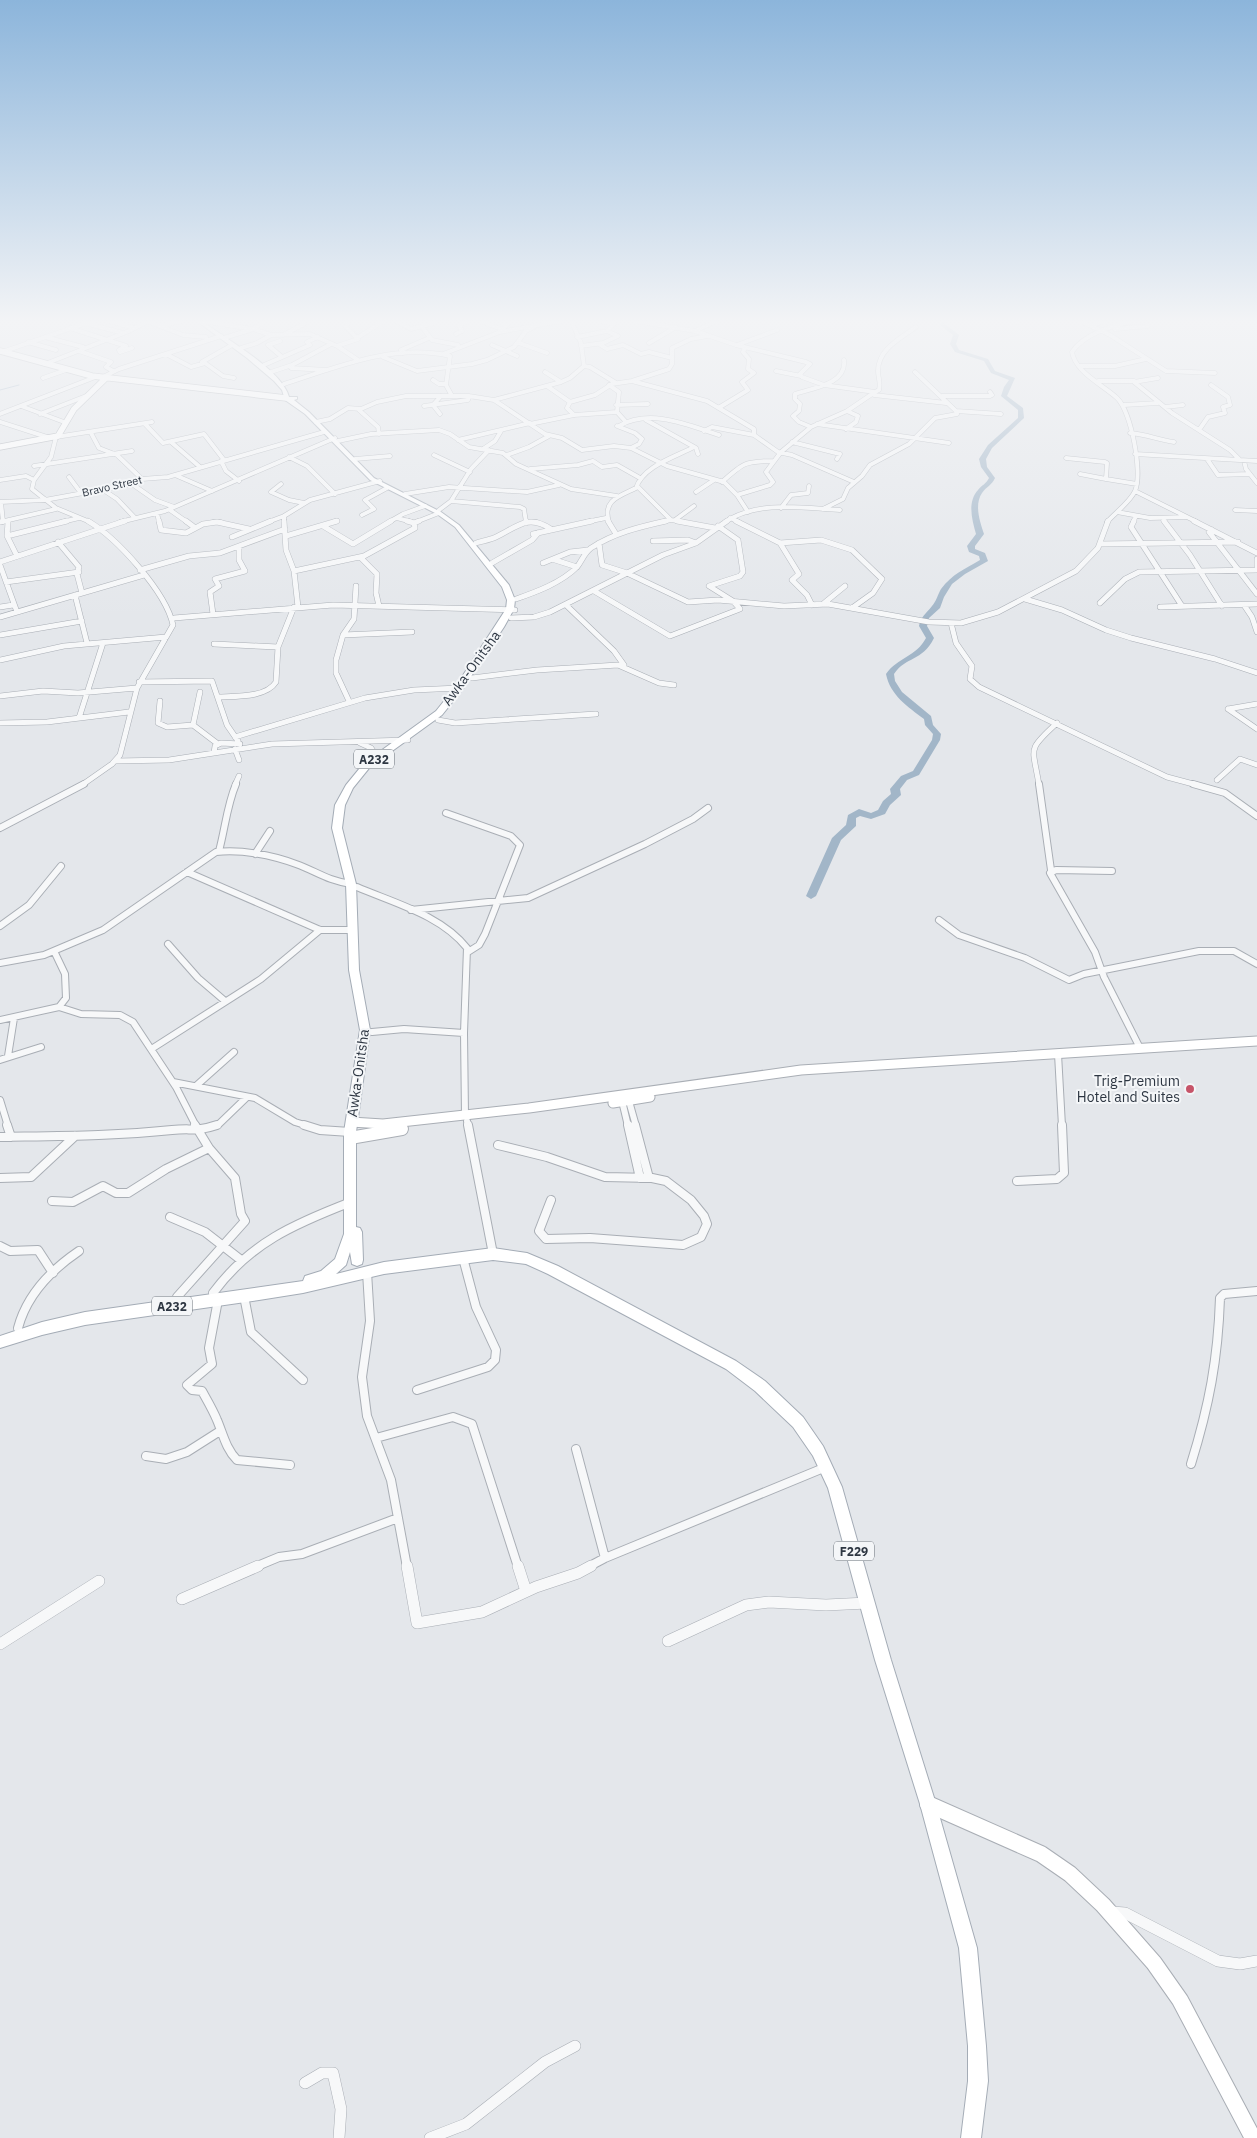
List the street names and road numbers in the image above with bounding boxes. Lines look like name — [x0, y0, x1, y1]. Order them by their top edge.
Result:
street label: Bravo Street — [81, 472, 144, 500]
street label: Awka-Onitsha — [438, 626, 505, 709]
road number: A232 — [354, 750, 394, 769]
street label: Awka-Onitsha — [343, 1027, 373, 1118]
road number: A232 — [152, 1296, 192, 1315]
road number: F229 — [834, 1542, 874, 1560]

